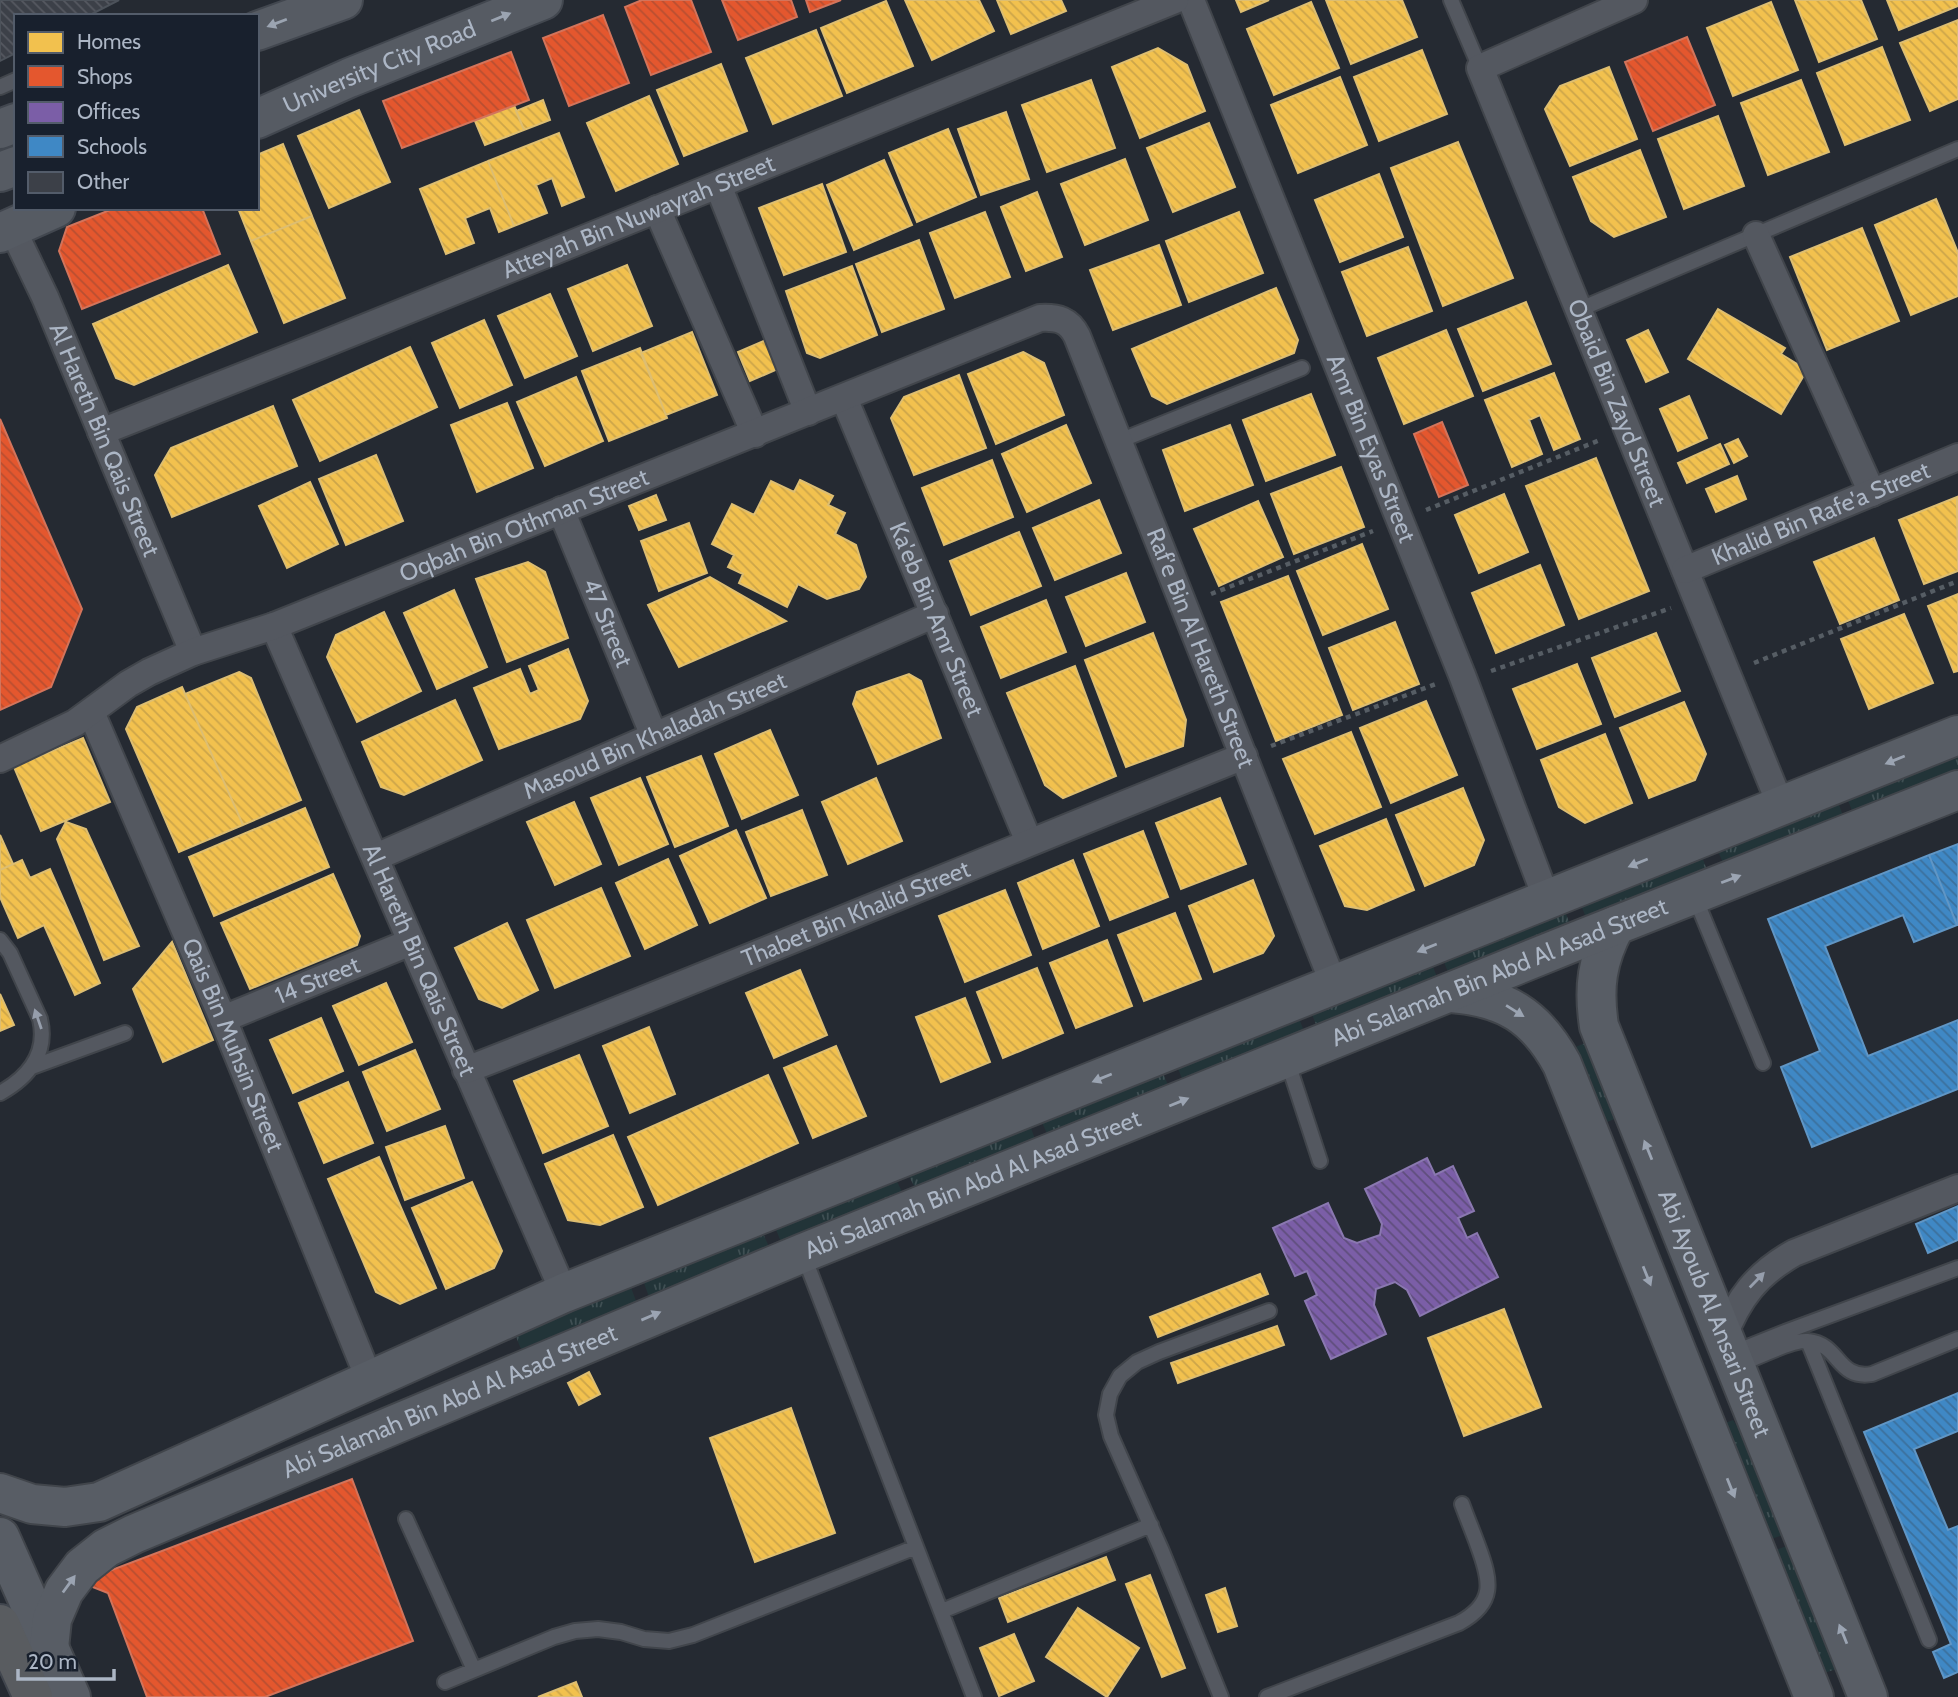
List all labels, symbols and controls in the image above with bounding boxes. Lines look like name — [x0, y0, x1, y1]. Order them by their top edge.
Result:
one-way arrow — [491, 11, 512, 22]
legend — [14, 14, 259, 210]
street label: University City Road — [278, 14, 480, 120]
one-way arrow — [266, 18, 287, 29]
text: Homes — [77, 29, 141, 54]
text: Shops — [77, 64, 133, 89]
text: Offices — [77, 99, 141, 124]
text: Schools — [77, 134, 147, 159]
street label: Atteyah Bin Nuwayrah Street — [498, 148, 779, 284]
text: Other — [77, 169, 129, 194]
street label: Obaid Bin Zayd Street — [1562, 295, 1672, 511]
street label: Al Hareth Bin Qais Street — [43, 318, 166, 560]
street label: Amr Bin Eyas Street — [1321, 350, 1422, 546]
street label: Khalid Bin Rafe'a Street — [1707, 455, 1934, 571]
street label: Oqbah Bin Othman Street — [395, 462, 653, 588]
street label: Ka'eb Bin Amr Street — [883, 518, 990, 721]
street label: Raf'e Bin Al Hareth Street — [1141, 524, 1261, 772]
street label: 47 Street — [577, 574, 639, 671]
street label: Masoud Bin Khaladah Street — [519, 665, 791, 805]
one-way arrow — [1884, 755, 1905, 766]
street label: Al Hareth Bin Qais Street — [357, 839, 482, 1080]
street label: Thabet Bin Khalid Street — [737, 854, 974, 973]
one-way arrow — [1628, 858, 1649, 869]
one-way arrow — [1720, 874, 1741, 885]
street label: Abi Salamah Bin Abd Al Asad Street — [1327, 891, 1672, 1052]
street label: Qais Bin Muhsin Street — [176, 934, 290, 1156]
one-way arrow — [1417, 942, 1437, 954]
street label: 14 Street — [271, 950, 364, 1010]
one-way arrow — [1506, 1005, 1525, 1018]
one-way arrow — [32, 1008, 43, 1029]
one-way arrow — [1091, 1073, 1112, 1084]
one-way arrow — [1169, 1096, 1190, 1107]
street label: Abi Salamah Bin Abd Al Asad Street — [800, 1103, 1145, 1265]
one-way arrow — [1642, 1139, 1653, 1160]
street label: Abi Ayoub Al Ansari Street — [1652, 1185, 1777, 1441]
one-way arrow — [1642, 1266, 1653, 1287]
one-way arrow — [1749, 1272, 1765, 1289]
one-way arrow — [640, 1311, 661, 1322]
street label: Abi Salamah Bin Abd Al Asad Street — [278, 1318, 621, 1484]
one-way arrow — [1726, 1478, 1737, 1499]
one-way arrow — [62, 1575, 76, 1593]
one-way arrow — [1837, 1623, 1848, 1644]
scale bar — [18, 1638, 114, 1682]
text: 20 m — [28, 1649, 77, 1674]

